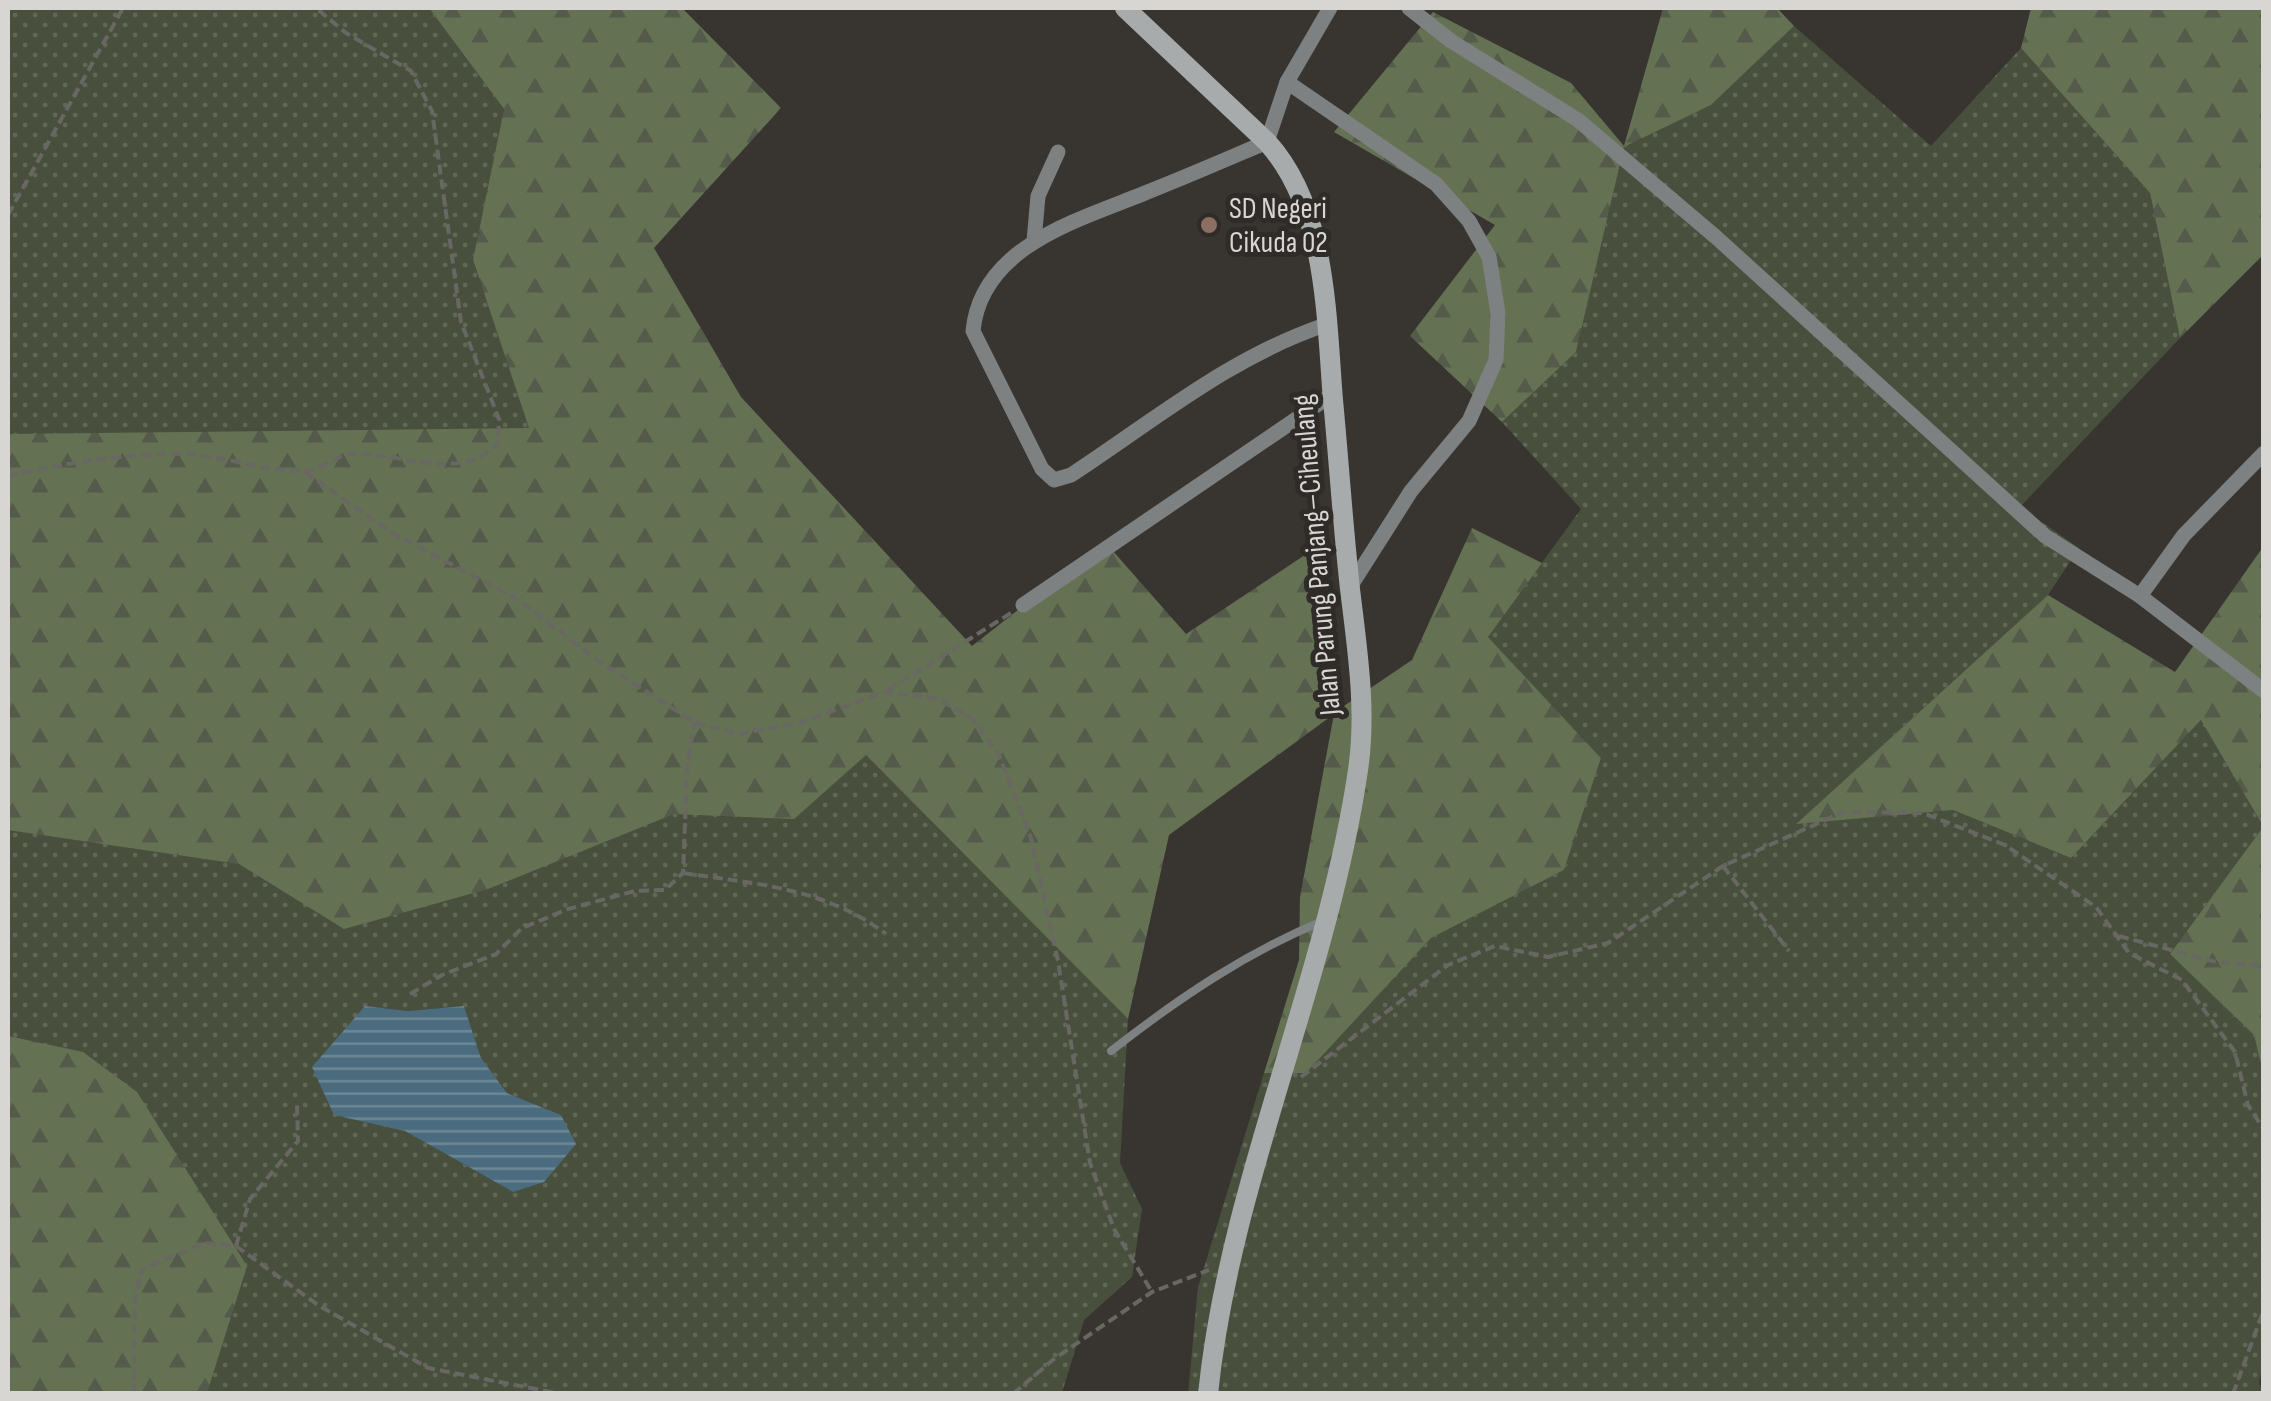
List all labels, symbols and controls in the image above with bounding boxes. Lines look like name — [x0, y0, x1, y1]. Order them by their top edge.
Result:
place label: SD Negeri Cikuda 02 — [1229, 191, 1328, 261]
marker: SD Negeri Cikuda 02 — [1198, 214, 1220, 236]
street label: Jalan Parung Panjang–Ciheulang — [1285, 393, 1349, 718]

